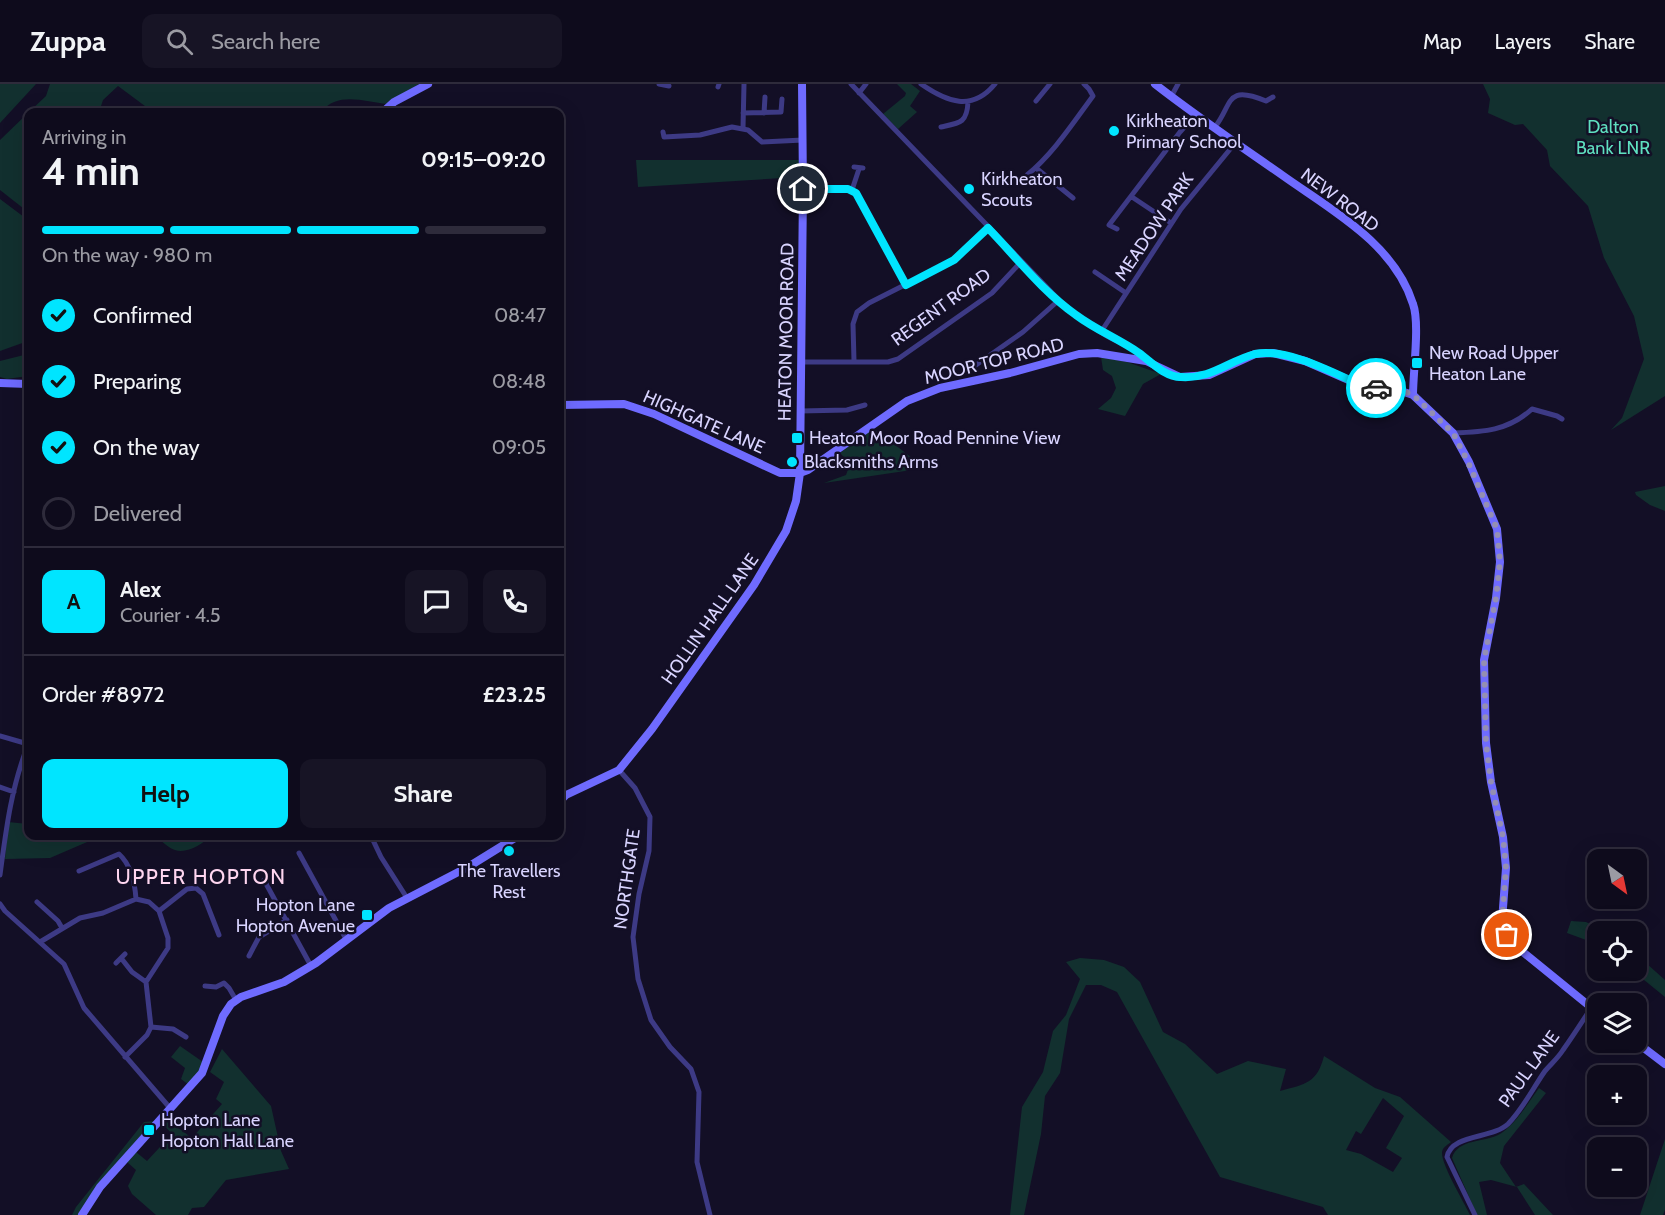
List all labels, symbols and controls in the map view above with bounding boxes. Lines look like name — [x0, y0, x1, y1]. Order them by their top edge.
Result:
search box — [142, 14, 562, 68]
text: Zuppa — [30, 24, 106, 58]
icon: search — [163, 25, 196, 58]
text: Search here — [211, 28, 320, 55]
text: Map — [1423, 29, 1462, 54]
text: Layers — [1495, 29, 1551, 54]
text: Share — [1584, 29, 1635, 54]
place label: Kirkheaton Primary School — [1126, 110, 1242, 153]
park label: Dalton Bank LNR — [1576, 116, 1650, 159]
marker: Kirkheaton Primary School — [1107, 124, 1121, 138]
text: Arriving in — [42, 125, 126, 149]
text: 09:15–09:20 — [421, 146, 546, 173]
text: 4 min — [42, 147, 140, 195]
pin — [777, 163, 828, 214]
street label: NEW ROAD — [1296, 163, 1384, 237]
place label: Kirkheaton Scouts — [981, 168, 1063, 211]
street label: MEADOW PARK — [1110, 168, 1199, 285]
icon: home — [786, 172, 819, 205]
marker: Kirkheaton Scouts — [962, 182, 976, 196]
text: On the way · 980 m — [42, 243, 212, 267]
street label: HEATON MOOR ROAD — [773, 243, 799, 421]
street label: REGENT ROAD — [887, 264, 995, 350]
icon: check — [42, 299, 75, 332]
text: Confirmed — [93, 302, 192, 329]
text: 08:47 — [494, 303, 546, 327]
street label: MOOR TOP ROAD — [922, 333, 1066, 389]
place label: New Road Upper Heaton Lane — [1429, 342, 1559, 385]
marker: New Road Upper Heaton Lane — [1410, 356, 1424, 370]
courier — [1346, 358, 1406, 418]
icon: check — [42, 365, 75, 398]
text: Preparing — [93, 368, 181, 395]
text: 08:48 — [492, 369, 546, 393]
icon: car — [1360, 372, 1393, 405]
street label: HIGHGATE LANE — [640, 385, 768, 459]
place label: Heaton Moor Road Pennine View — [809, 427, 1061, 449]
icon: check — [42, 431, 75, 464]
marker: Heaton Moor Road Pennine View — [790, 431, 804, 445]
text: On the way — [93, 434, 200, 461]
text: 09:05 — [492, 435, 546, 459]
place label: Blacksmiths Arms — [804, 451, 938, 473]
marker: Blacksmiths Arms — [785, 455, 799, 469]
text: Delivered — [93, 500, 182, 527]
street label: HOLLIN HALL LANE — [657, 549, 763, 689]
button: chat — [405, 570, 468, 633]
button: phone — [483, 570, 546, 633]
text: Alex — [120, 576, 161, 603]
text: A — [67, 588, 80, 615]
text: Courier · 4.5 — [120, 603, 221, 627]
text: Order #8972 — [42, 681, 165, 708]
text: £23.25 — [483, 681, 546, 708]
button: Help — [42, 759, 288, 828]
button: Share — [300, 759, 546, 828]
street label: NORTHGATE — [609, 827, 645, 931]
marker: The Travellers Rest — [502, 844, 516, 858]
north arrow — [1587, 849, 1647, 909]
map controls — [1587, 849, 1647, 1197]
place label: The Travellers Rest — [457, 860, 561, 903]
district label: UPPER HOPTON — [116, 864, 286, 889]
place label: Hopton Lane Hopton Avenue — [236, 894, 355, 937]
marker: Hopton Lane Hopton Avenue — [360, 908, 374, 922]
pin — [1481, 909, 1532, 960]
icon: bag — [1490, 918, 1523, 951]
button: locate — [1587, 921, 1647, 981]
button: layers — [1587, 993, 1647, 1053]
street label: PAUL LANE — [1494, 1026, 1564, 1112]
button: + — [1587, 1065, 1647, 1125]
place label: Hopton Lane Hopton Hall Lane — [161, 1109, 294, 1152]
marker: Hopton Lane Hopton Hall Lane — [142, 1123, 156, 1137]
button: − — [1587, 1137, 1647, 1197]

